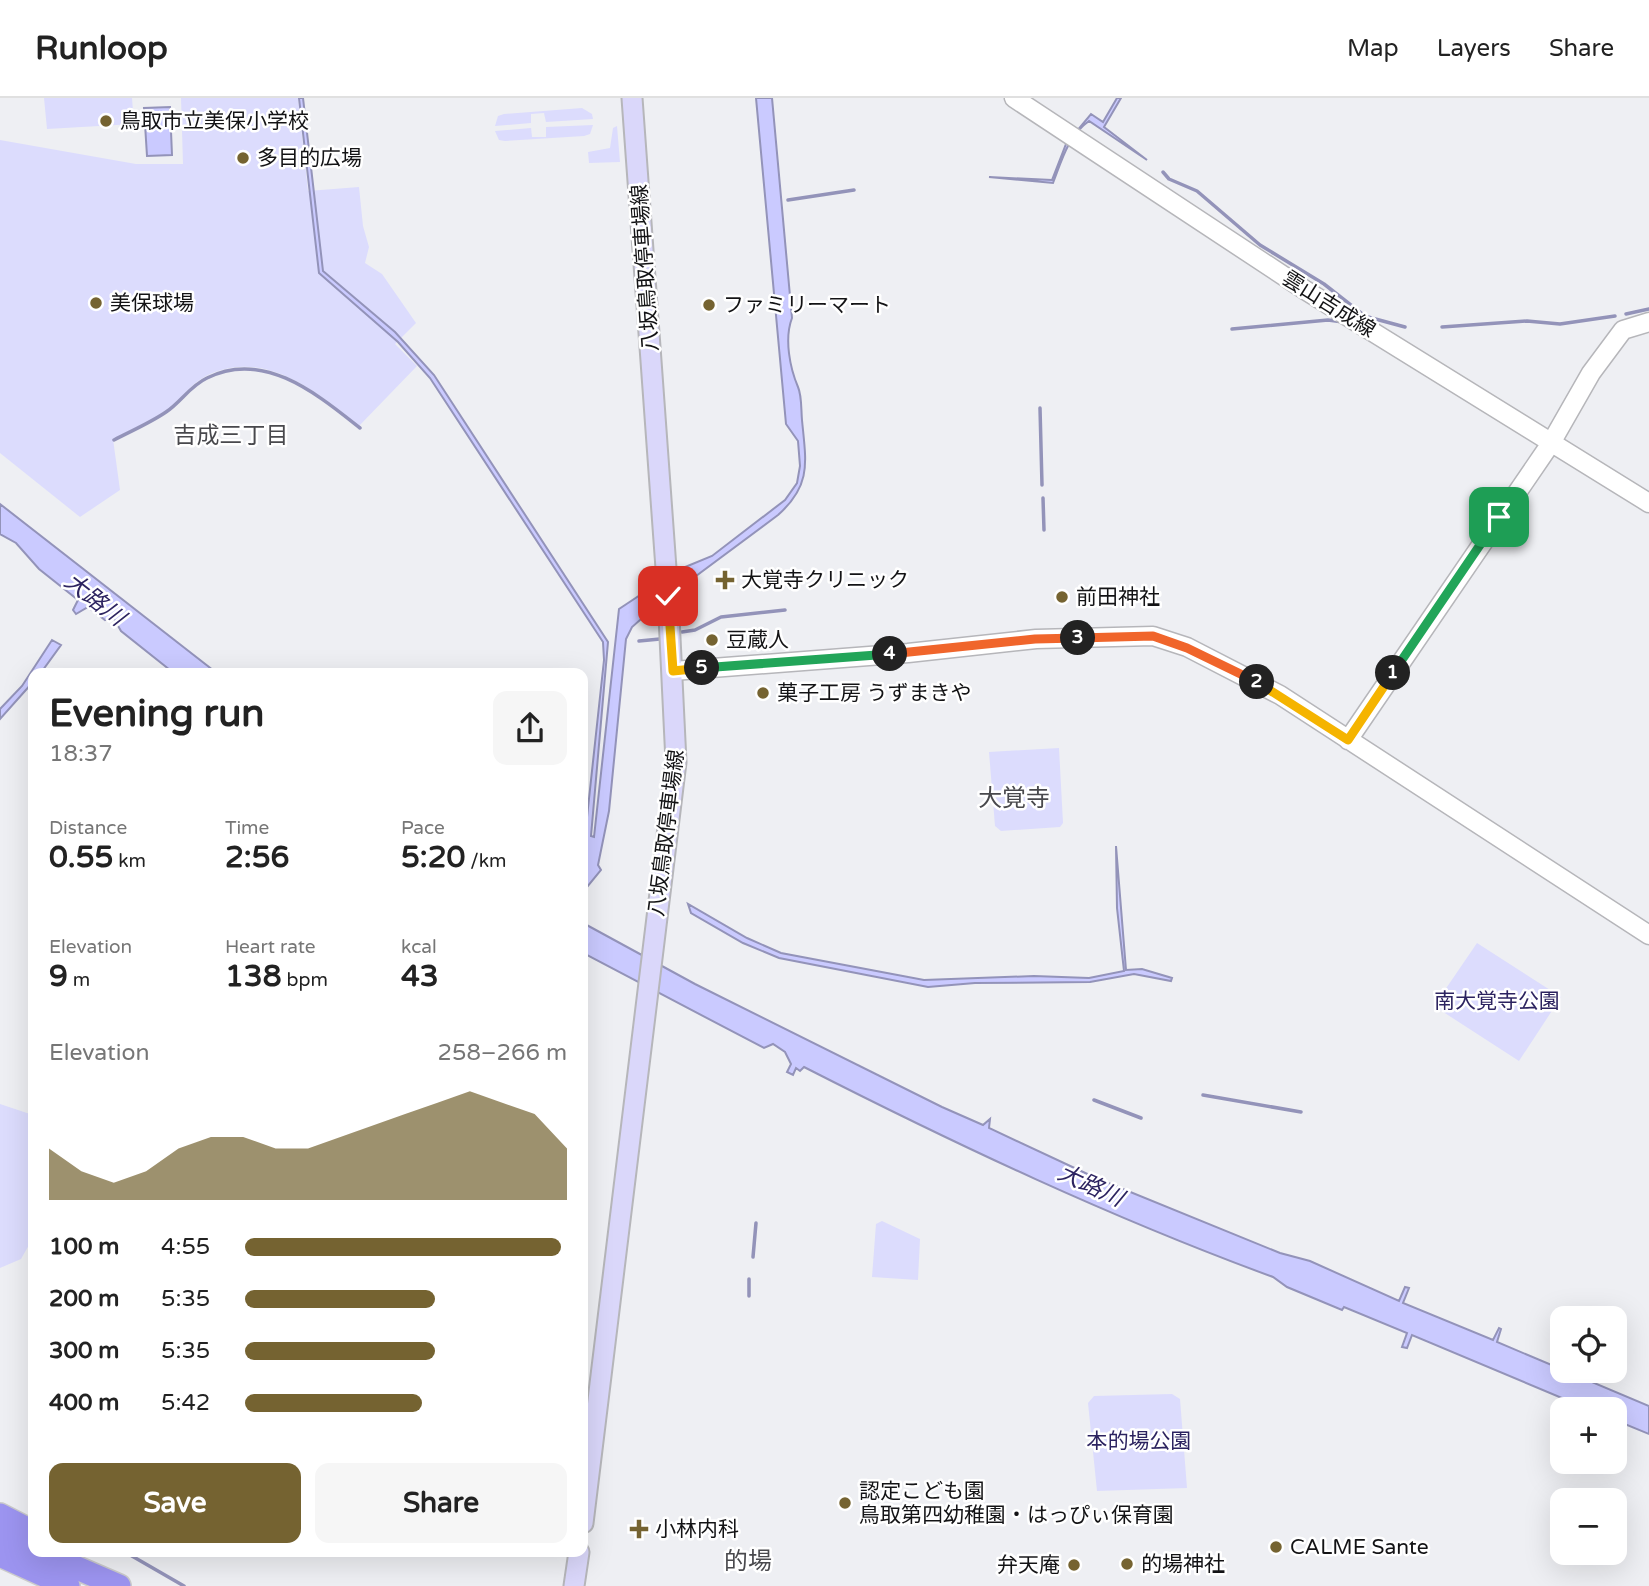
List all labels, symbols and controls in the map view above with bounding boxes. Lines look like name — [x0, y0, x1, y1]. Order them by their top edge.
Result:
text: Runloop — [35, 29, 168, 68]
text: Map — [1347, 34, 1399, 63]
text: Layers — [1437, 34, 1511, 63]
text: Share — [1549, 34, 1614, 63]
place label: 鳥取市立美保小学校 — [120, 109, 309, 134]
marker: 鳥取市立美保小学校 — [98, 113, 114, 129]
place label: 多目的広場 — [257, 146, 362, 171]
marker: 多目的広場 — [235, 150, 251, 166]
street label: 八坂鳥取停車場線 — [627, 183, 664, 353]
street label: 雲山吉成線 — [1278, 266, 1380, 343]
place label: 美保球場 — [110, 291, 194, 316]
place label: ファミリーマート — [723, 293, 891, 318]
marker: 美保球場 — [88, 295, 104, 311]
marker: ファミリーマート — [701, 297, 717, 313]
district label: 吉成三丁目 — [174, 422, 289, 450]
pin — [1469, 487, 1529, 547]
icon: arrive — [1480, 498, 1518, 536]
pin — [638, 566, 698, 626]
water label: 大路川 — [59, 568, 133, 634]
place label: 大覚寺クリニック — [741, 568, 909, 593]
marker: 大覚寺クリニック — [715, 570, 735, 590]
icon: check — [649, 577, 687, 615]
place label: 前田神社 — [1076, 585, 1160, 610]
marker: 前田神社 — [1054, 589, 1070, 605]
pin: 3 — [1060, 620, 1096, 656]
text: 3 — [1072, 626, 1083, 648]
place label: 豆蔵人 — [726, 628, 789, 653]
marker: 豆蔵人 — [704, 632, 720, 648]
pin: 4 — [872, 636, 908, 672]
text: 4 — [884, 642, 895, 664]
pin: 5 — [684, 650, 720, 686]
text: 5 — [696, 656, 707, 678]
pin: 1 — [1376, 656, 1410, 690]
text: 1 — [1387, 661, 1398, 683]
pin: 2 — [1240, 664, 1274, 700]
text: 2 — [1251, 670, 1262, 692]
place label: 菓子工房 うずまきや — [777, 681, 971, 706]
marker: 菓子工房 うずまきや — [755, 685, 771, 701]
text: Evening run — [49, 691, 264, 737]
button: share — [493, 691, 567, 765]
text: 18:37 — [49, 740, 113, 768]
street label: 八坂鳥取停車場線 — [644, 748, 689, 918]
district label: 大覚寺 — [978, 784, 1050, 813]
text: Distance — [49, 817, 127, 839]
text: Time — [225, 817, 269, 839]
text: Pace — [401, 817, 445, 839]
text: 0.55 — [49, 839, 113, 876]
text: 2:56 — [225, 839, 289, 876]
text: 5:20 — [401, 839, 465, 876]
text: km — [113, 850, 146, 872]
text: /km — [465, 850, 506, 872]
text: Elevation — [49, 936, 132, 958]
text: Heart rate — [225, 936, 316, 958]
text: kcal — [401, 936, 437, 958]
text: 9 — [49, 958, 68, 995]
text: 138 — [225, 958, 282, 995]
text: 43 — [401, 958, 439, 995]
text: m — [68, 969, 90, 991]
text: bpm — [282, 969, 328, 991]
park label: 南大覚寺公園 — [1434, 989, 1560, 1014]
text: Elevation — [49, 1039, 150, 1067]
text: 258–266 m — [438, 1039, 567, 1067]
water label: 大路川 — [1053, 1159, 1130, 1214]
text: 100 m — [49, 1233, 119, 1261]
text: 4:55 — [161, 1233, 210, 1261]
text: 200 m — [49, 1285, 119, 1313]
text: 5:35 — [161, 1285, 210, 1313]
map controls — [1550, 1306, 1627, 1565]
button: locate — [1550, 1306, 1627, 1383]
text: 300 m — [49, 1337, 119, 1365]
text: 5:35 — [161, 1337, 210, 1365]
text: 400 m — [49, 1389, 119, 1417]
text: 5:42 — [161, 1389, 210, 1417]
button: + — [1550, 1397, 1627, 1474]
park label: 本的場公園 — [1087, 1429, 1192, 1454]
button: Save — [49, 1463, 301, 1543]
button: Share — [315, 1463, 567, 1543]
place label: 認定こども園 鳥取第四幼稚園・はっぴぃ保育園 — [859, 1479, 1174, 1528]
button: − — [1550, 1488, 1627, 1565]
marker: 認定こども園 鳥取第四幼稚園・はっぴぃ保育園 — [837, 1495, 853, 1511]
place label: 小林内科 — [655, 1517, 739, 1542]
marker: 小林内科 — [629, 1519, 649, 1539]
place label: CALME Sante — [1290, 1535, 1429, 1560]
marker: CALME Sante — [1268, 1539, 1284, 1555]
district label: 的場 — [724, 1547, 772, 1576]
place label: 的場神社 — [1141, 1552, 1225, 1577]
place label: 弁天庵 — [997, 1553, 1060, 1578]
marker: 的場神社 — [1119, 1556, 1135, 1572]
marker: 弁天庵 — [1066, 1557, 1082, 1573]

